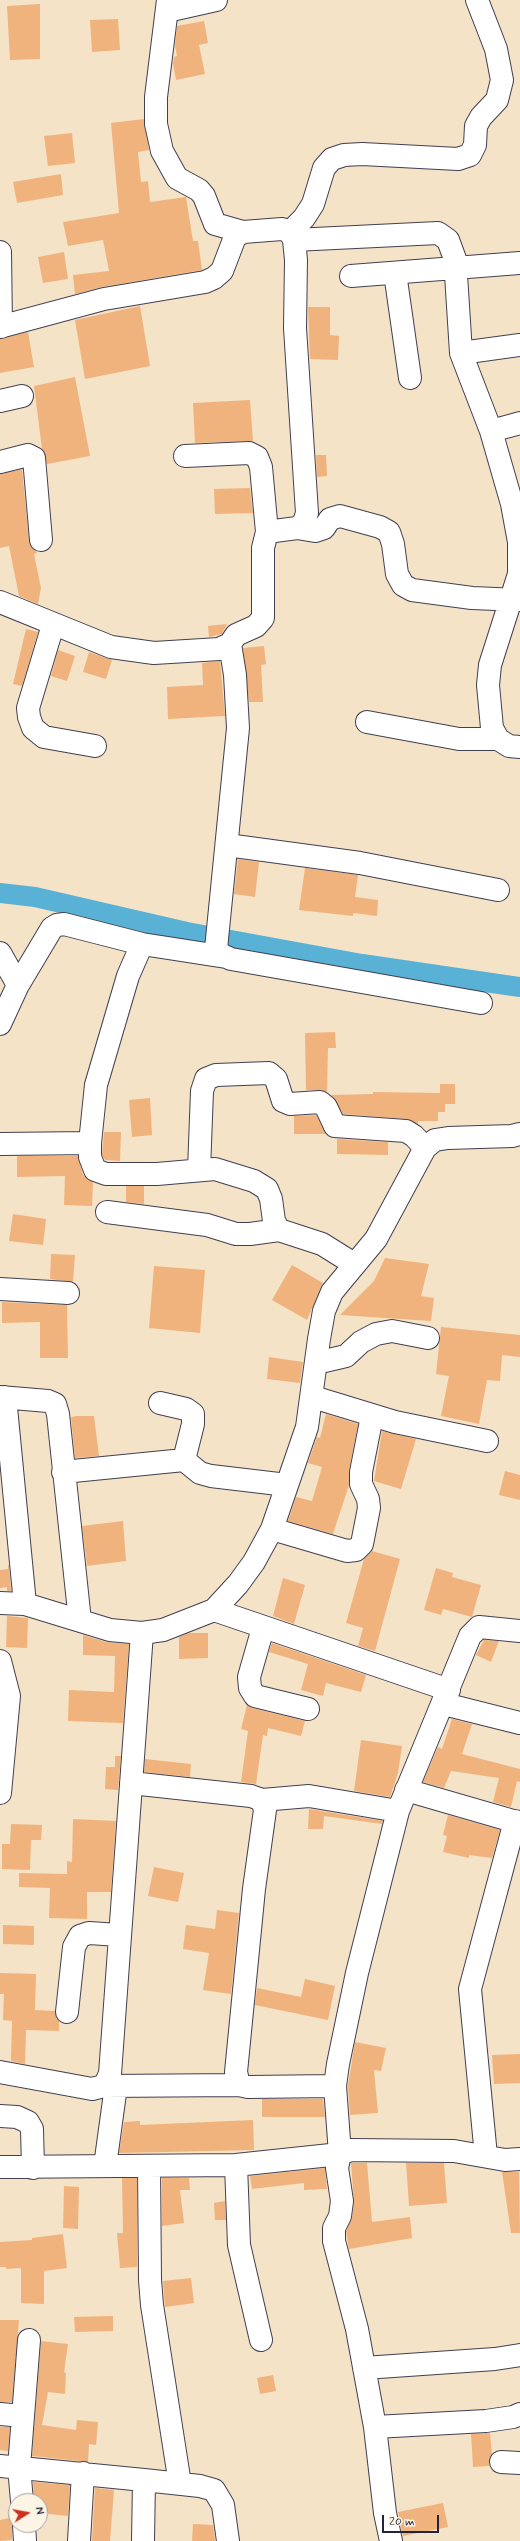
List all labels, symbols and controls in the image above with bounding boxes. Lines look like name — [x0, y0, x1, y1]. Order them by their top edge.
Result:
north arrow — [8, 2493, 48, 2533]
text: N — [31, 2506, 46, 2516]
scale bar — [384, 2507, 441, 2533]
text: 20 m — [389, 2514, 415, 2530]

